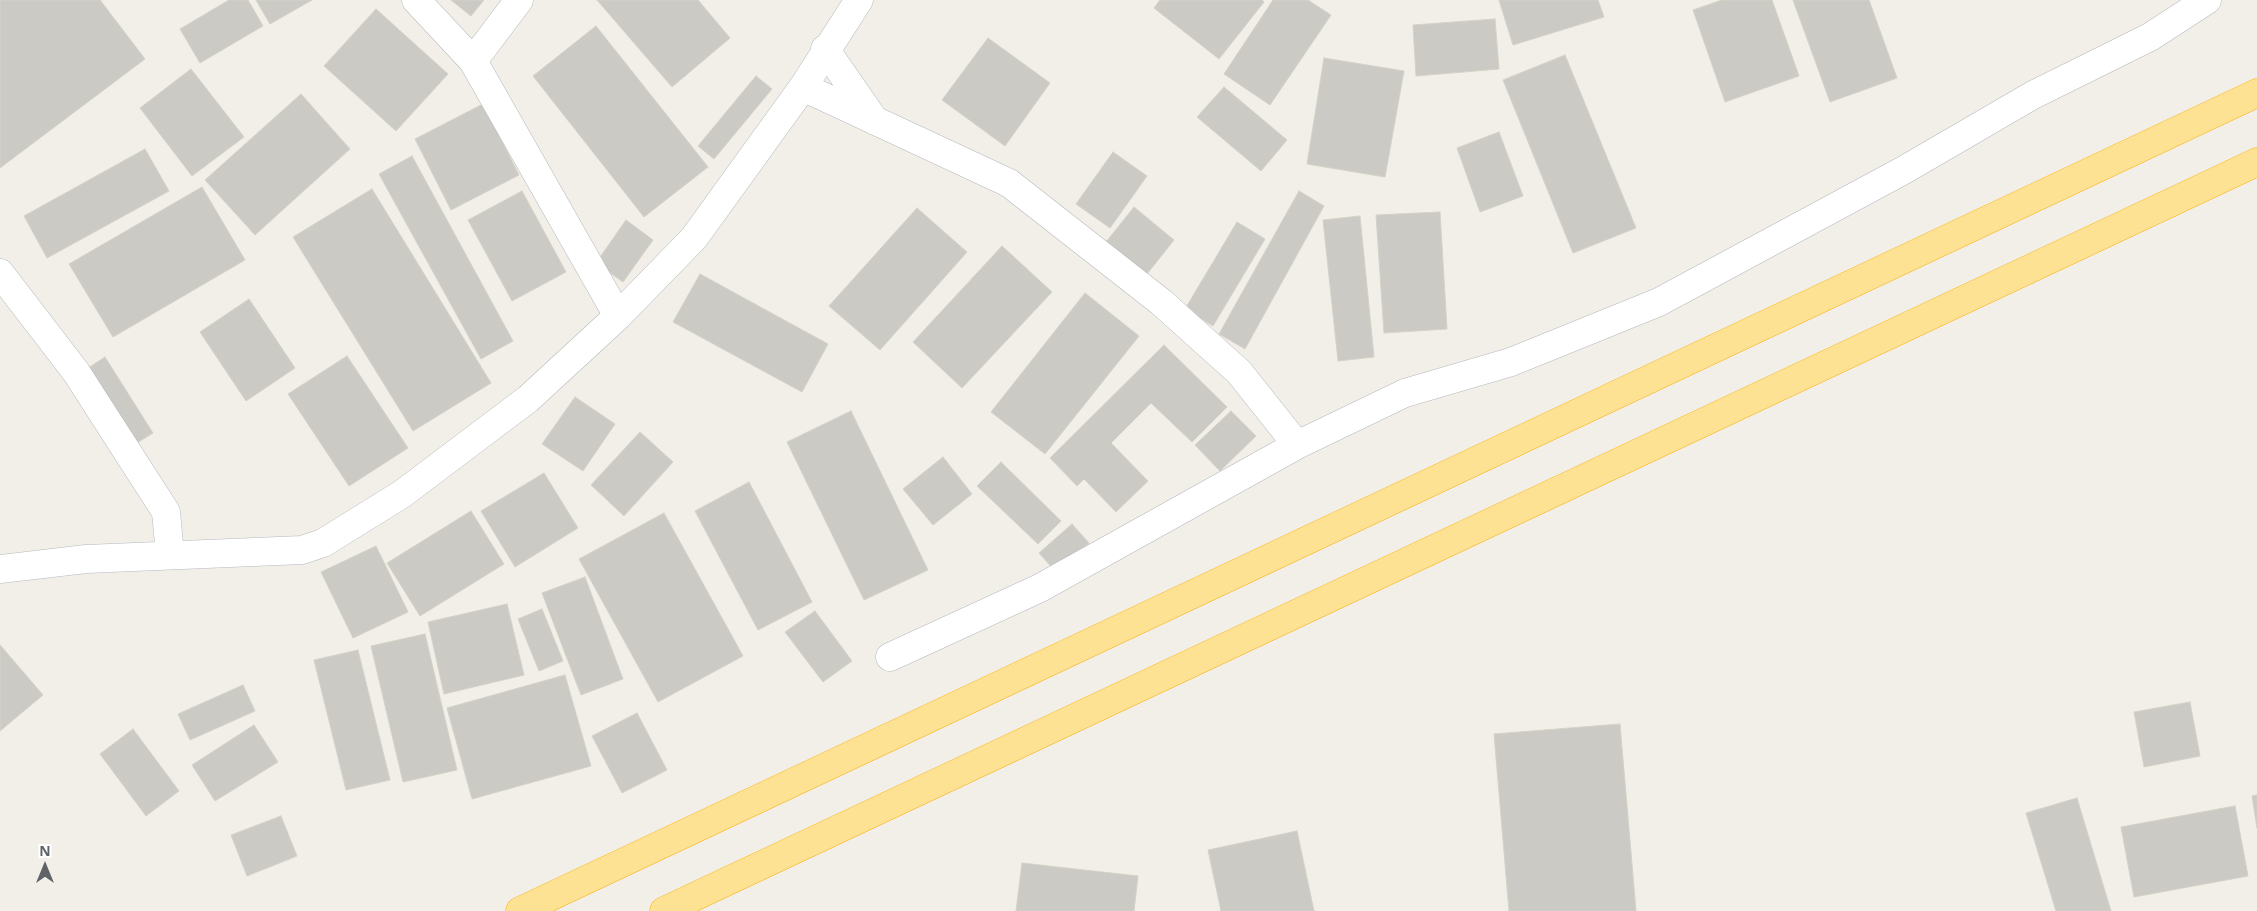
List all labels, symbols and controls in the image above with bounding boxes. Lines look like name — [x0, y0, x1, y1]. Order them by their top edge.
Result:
north arrow — [20, 841, 70, 891]
text: N — [39, 841, 51, 860]

